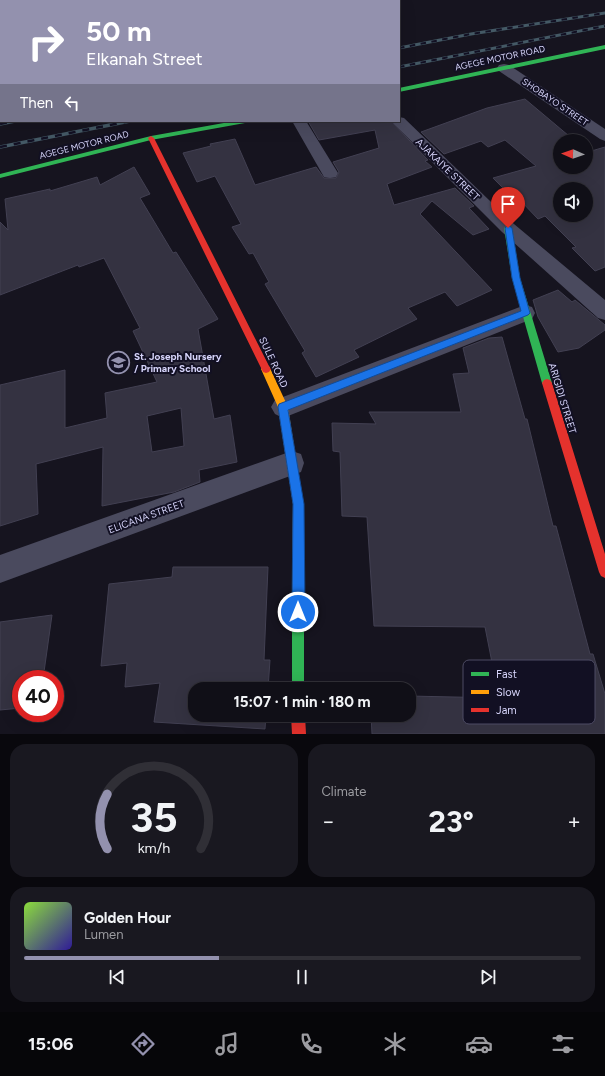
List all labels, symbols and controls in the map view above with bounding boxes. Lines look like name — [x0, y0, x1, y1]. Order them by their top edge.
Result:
text: 50 m — [86, 14, 152, 48]
icon: right — [20, 16, 72, 68]
street label: AGEGE MOTOR ROAD — [454, 43, 546, 72]
text: Elkanah Street — [86, 48, 202, 70]
street label: SHOBAYO STREET — [520, 75, 590, 128]
icon: left — [61, 92, 83, 114]
text: Then — [20, 94, 53, 112]
street label: AGEGE MOTOR ROAD — [38, 128, 130, 161]
north arrow — [553, 134, 593, 174]
map controls — [553, 134, 593, 222]
street label: AJAKAIYE STREET — [413, 136, 483, 204]
button: sound — [553, 182, 593, 222]
pin — [491, 187, 525, 228]
icon: arrive — [497, 193, 519, 215]
street label: SULE ROAD — [256, 335, 291, 390]
school or university icon: St. Joseph Nursery / Primary School — [106, 349, 132, 375]
place label: St. Joseph Nursery / Primary School — [134, 350, 222, 375]
street label: ARIGIDI STREET — [546, 361, 580, 436]
street label: ELICANA STREET — [106, 497, 186, 536]
position arrow — [277, 591, 319, 633]
legend — [463, 660, 595, 724]
text: Fast — [496, 668, 517, 681]
speed limit sign: 40 — [12, 670, 64, 722]
text: Slow — [496, 686, 520, 699]
text: 15:07 · 1 min · 180 m — [233, 693, 371, 711]
text: Jam — [496, 704, 517, 717]
text: Climate — [322, 784, 366, 799]
text: 35 — [130, 791, 177, 841]
text: 23° — [429, 803, 474, 840]
text: − — [322, 808, 335, 835]
text: + — [567, 808, 581, 835]
text: km/h — [137, 838, 170, 856]
text: Golden Hour — [84, 909, 171, 927]
text: Lumen — [84, 927, 123, 942]
icon: previous — [106, 966, 128, 988]
icon: pause — [291, 966, 313, 988]
icon: next — [477, 966, 499, 988]
icon: directions — [129, 1030, 157, 1058]
icon: music — [213, 1030, 241, 1058]
icon: phone — [297, 1030, 325, 1058]
icon: climate — [381, 1030, 409, 1058]
icon: car — [465, 1030, 493, 1058]
icon: filters — [549, 1030, 577, 1058]
text: 15:06 — [28, 1033, 74, 1055]

